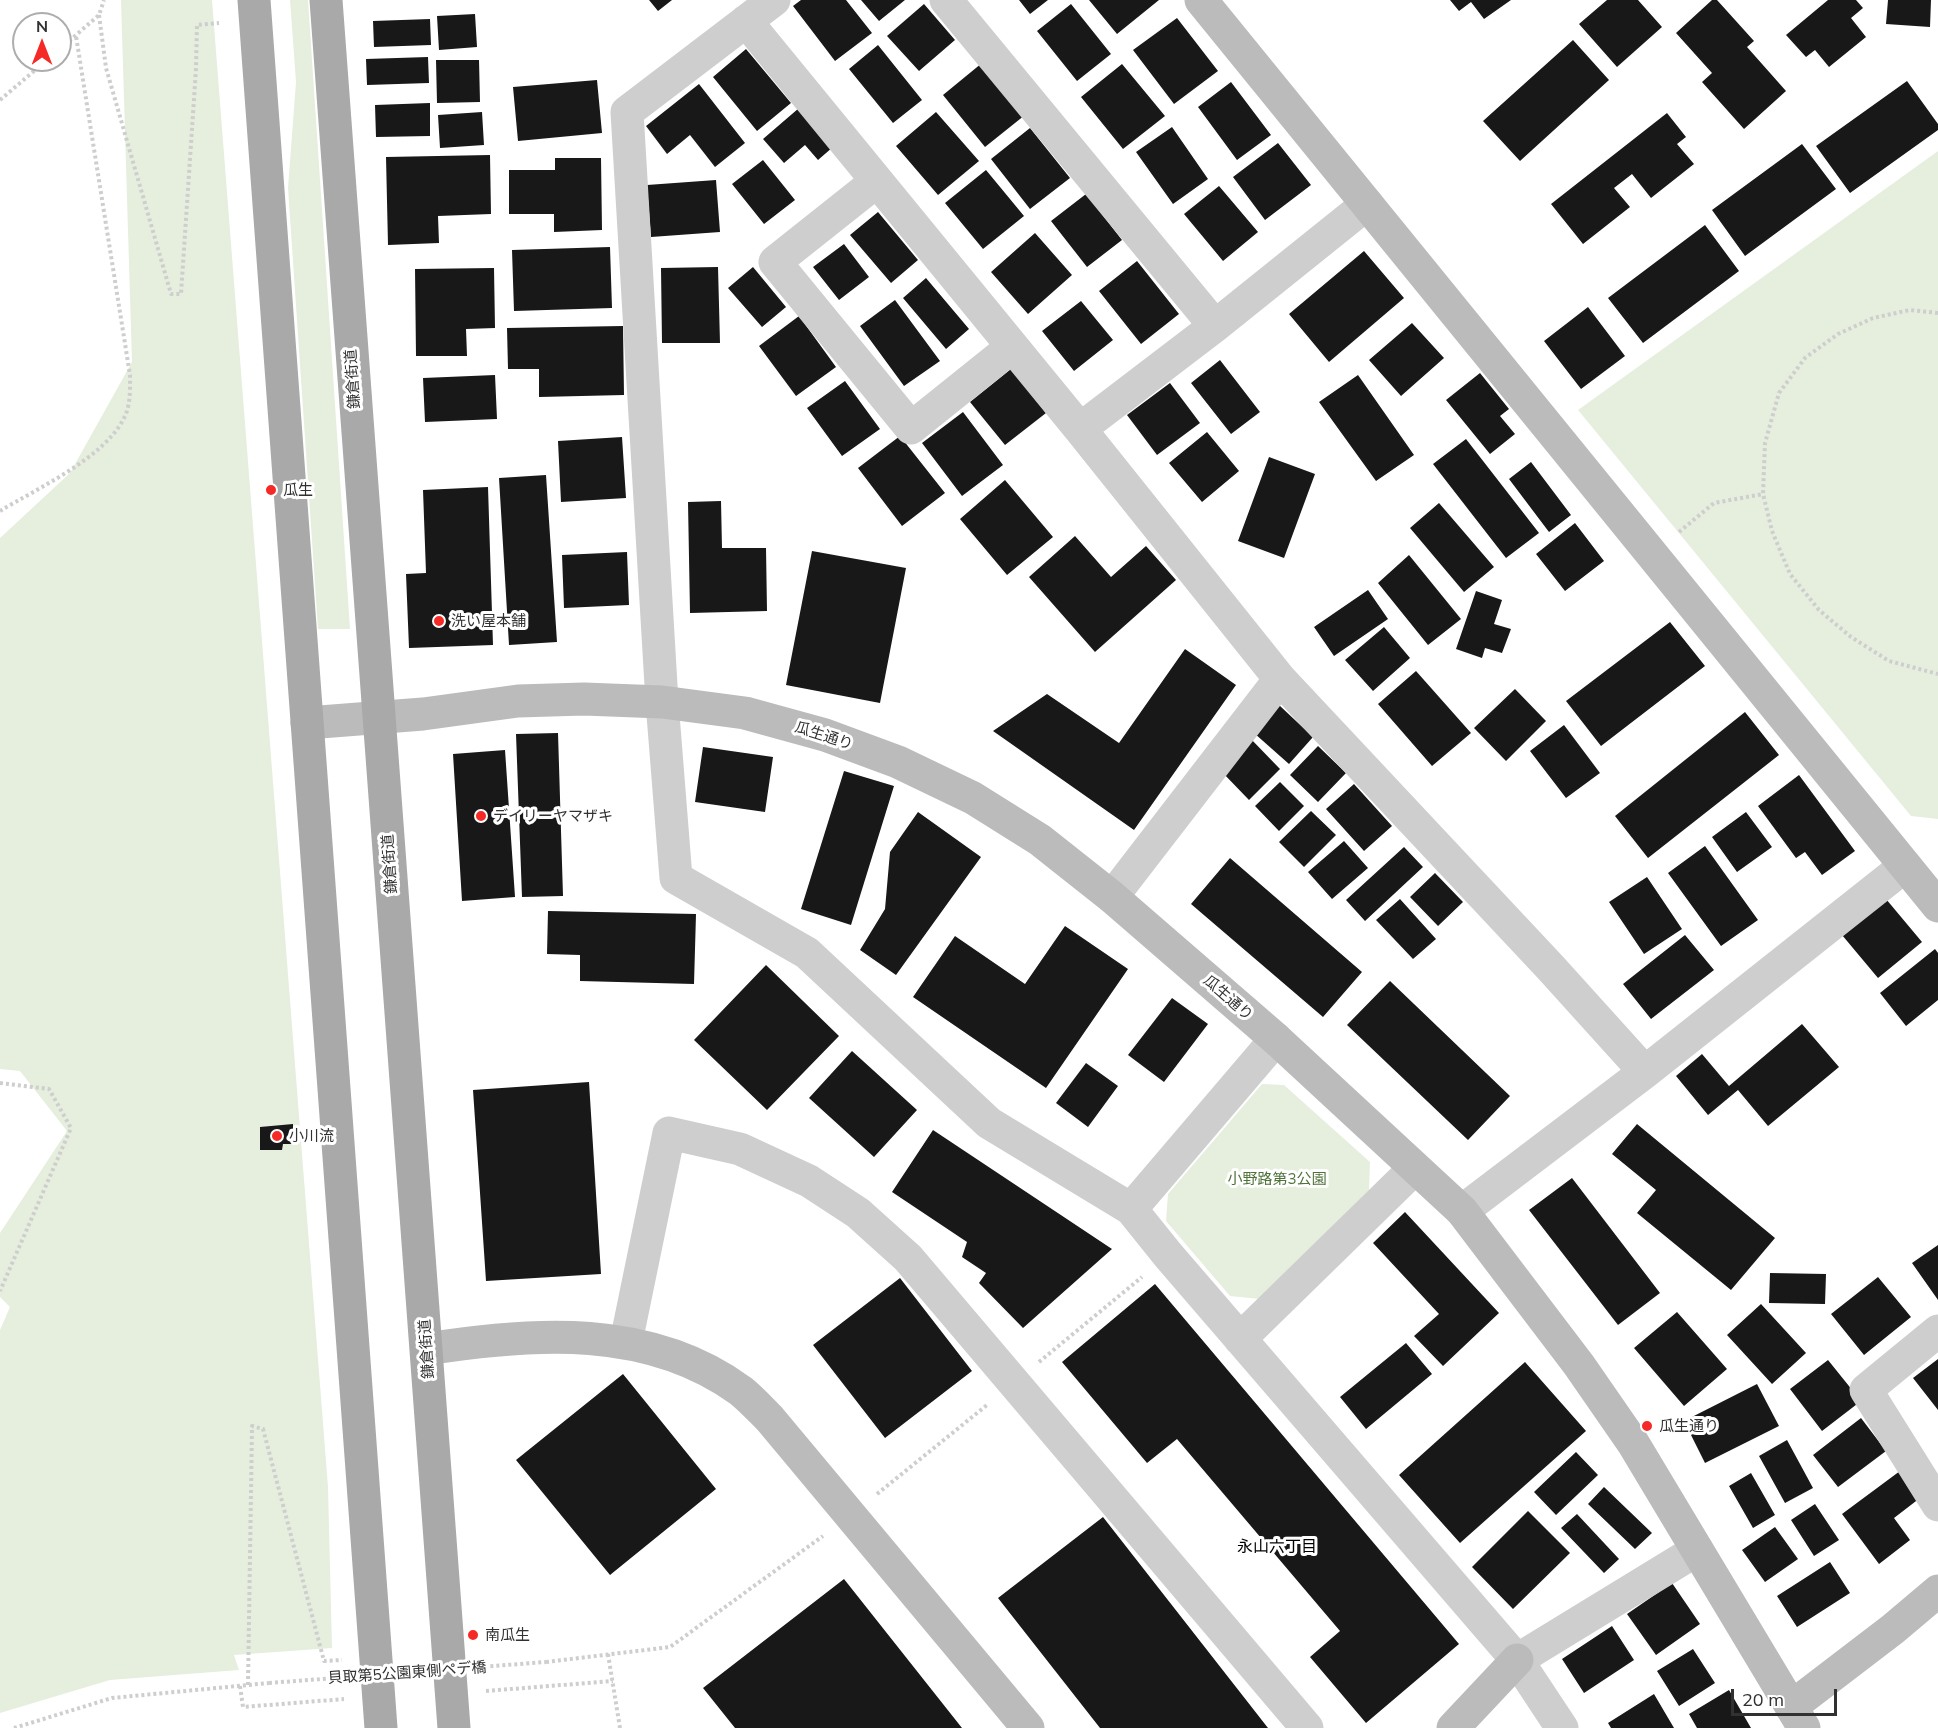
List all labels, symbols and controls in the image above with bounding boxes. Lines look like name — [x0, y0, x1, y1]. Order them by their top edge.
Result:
north arrow — [12, 12, 72, 72]
text: N — [36, 16, 48, 36]
street label: 鎌倉街道 — [342, 348, 364, 410]
place label: 瓜生 — [283, 481, 313, 499]
marker: 瓜生 — [264, 483, 278, 497]
place label: 洗い屋本舗 — [451, 612, 526, 630]
marker: 洗い屋本舗 — [432, 614, 446, 628]
street label: 瓜生通り — [793, 718, 855, 754]
place label: デイリーヤマザキ — [493, 807, 613, 825]
marker: デイリーヤマザキ — [474, 809, 488, 823]
street label: 鎌倉街道 — [379, 833, 401, 895]
street label: 瓜生通り — [1199, 972, 1257, 1024]
place label: 小川流 — [289, 1127, 334, 1145]
marker: 小川流 — [270, 1129, 284, 1143]
park label: 小野路第3公園 — [1228, 1170, 1326, 1188]
street label: 鎌倉街道 — [416, 1318, 438, 1380]
place label: 瓜生通り — [1659, 1417, 1719, 1435]
marker: 瓜生通り — [1640, 1419, 1654, 1433]
district label: 永山六丁目 — [1237, 1537, 1317, 1557]
place label: 南瓜生 — [485, 1626, 530, 1644]
marker: 南瓜生 — [466, 1628, 480, 1642]
street label: 貝取第5公園東側ペデ橋 — [327, 1658, 487, 1688]
scale bar — [1734, 1677, 1840, 1715]
text: 20 m — [1742, 1688, 1784, 1711]

